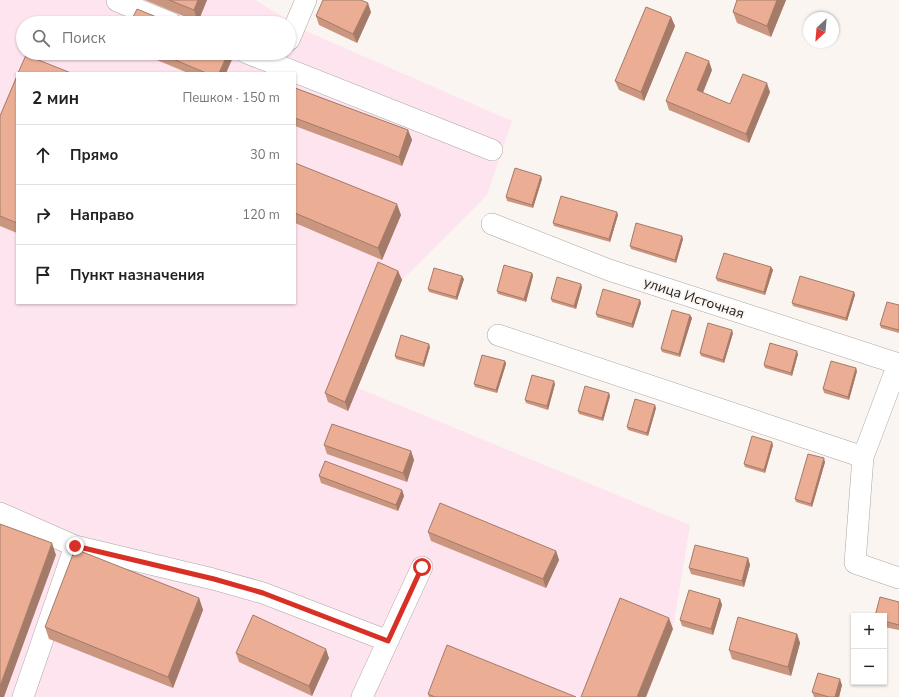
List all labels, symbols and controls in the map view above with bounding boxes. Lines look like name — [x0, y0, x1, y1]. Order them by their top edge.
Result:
north arrow — [803, 12, 839, 48]
search box — [16, 16, 296, 60]
icon: search — [30, 27, 52, 49]
text: Поиск — [62, 28, 106, 48]
text: 2 мин — [32, 87, 79, 110]
text: Пешком · 150 m — [182, 89, 280, 107]
icon: ahead — [32, 144, 54, 166]
text: Прямо — [70, 145, 118, 165]
text: 30 m — [250, 146, 280, 164]
icon: right — [32, 204, 54, 226]
text: Направо — [70, 205, 134, 225]
text: 120 m — [242, 206, 280, 224]
icon: arrive — [32, 264, 54, 286]
text: Пункт назначения — [70, 265, 205, 285]
street label: улица Источная — [641, 273, 747, 323]
route end — [66, 537, 84, 555]
route start — [413, 558, 431, 576]
map controls — [851, 613, 887, 685]
button: + — [851, 613, 887, 649]
button: − — [851, 649, 887, 685]

